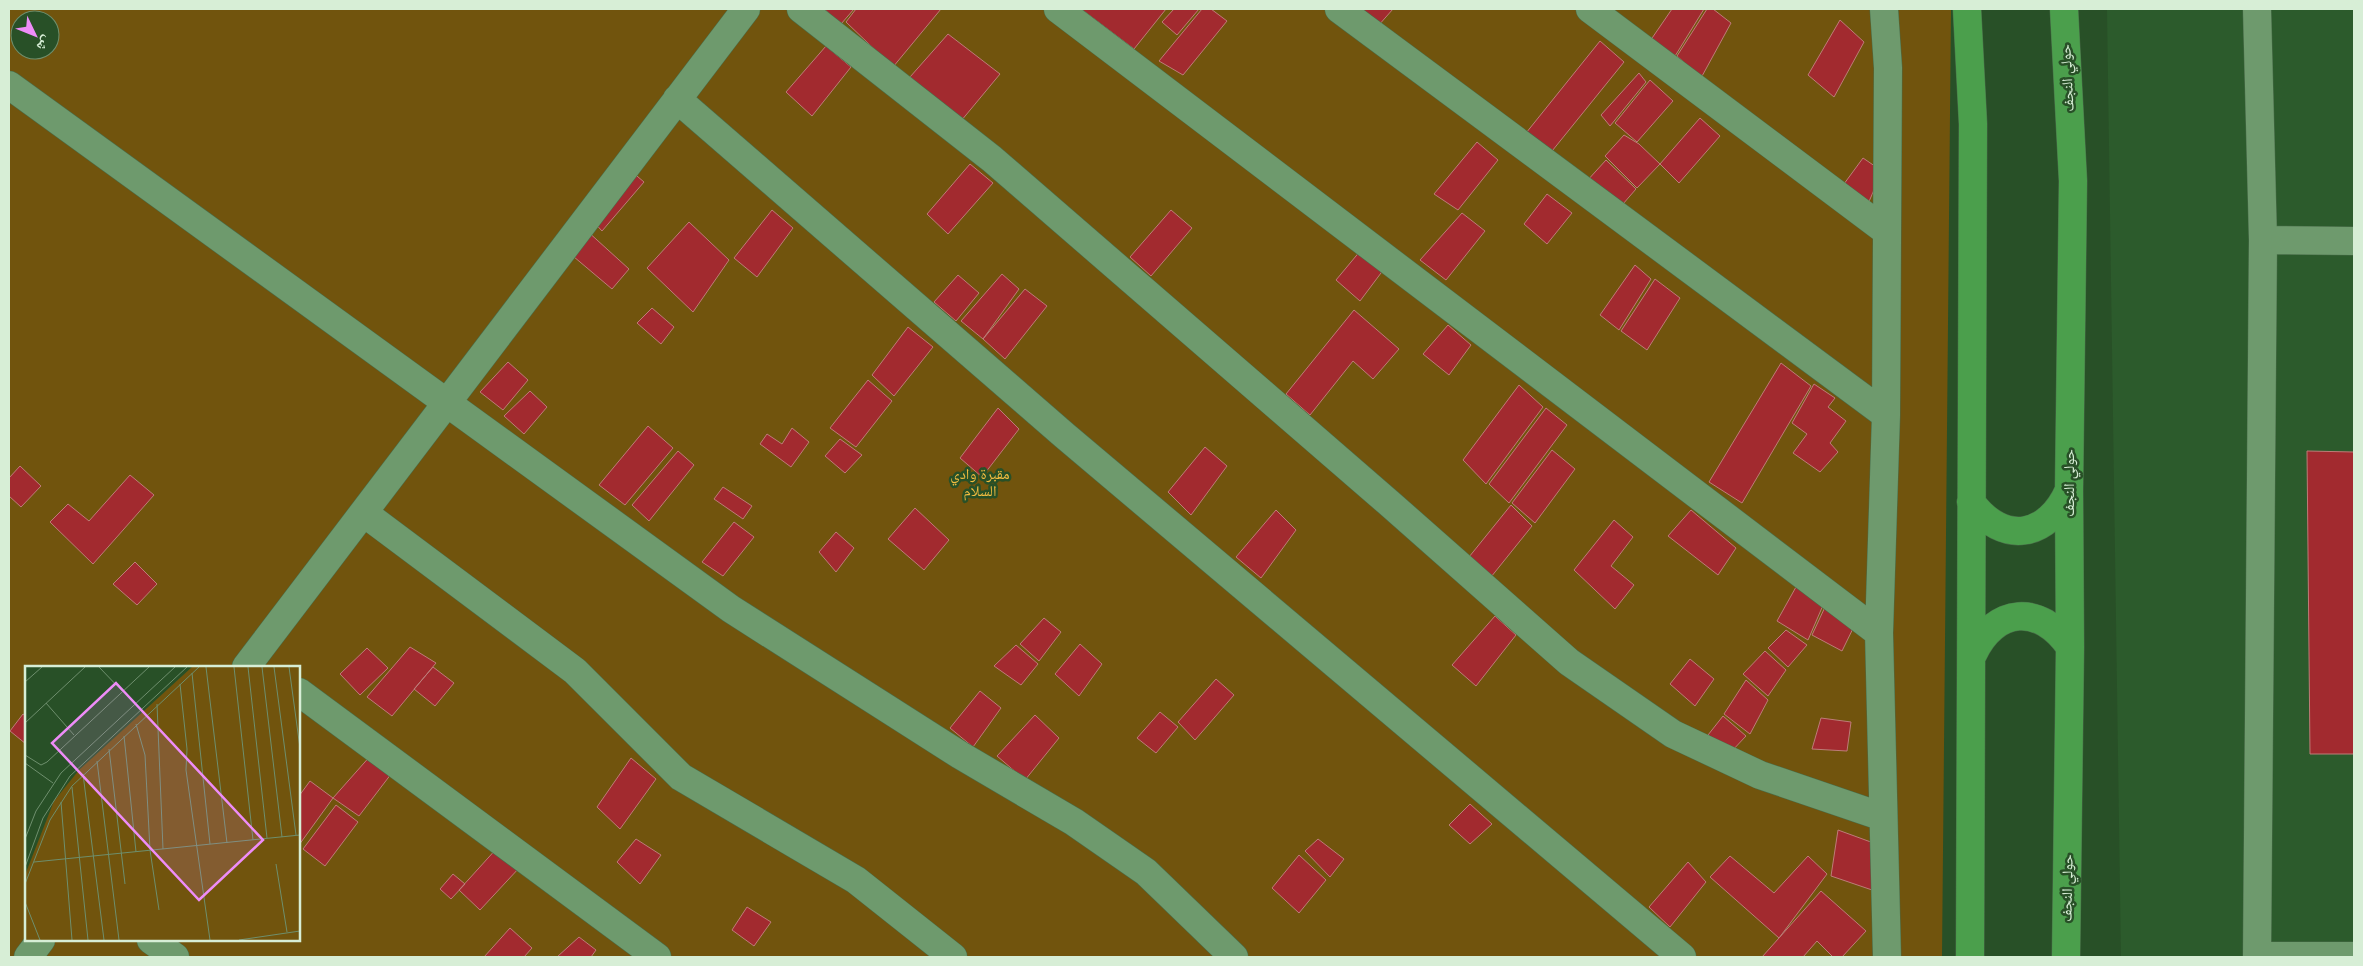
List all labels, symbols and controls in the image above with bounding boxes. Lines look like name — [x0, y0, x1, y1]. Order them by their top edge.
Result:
north arrow — [10, 10, 60, 60]
text: ش — [33, 32, 56, 56]
street label: حولي النجف — [2055, 43, 2081, 112]
street label: حولي النجف — [2059, 449, 2081, 517]
park label: مقبرة وادي السلام — [950, 464, 1010, 501]
inset map — [25, 666, 300, 941]
street label: حولي النجف — [2056, 854, 2079, 922]

